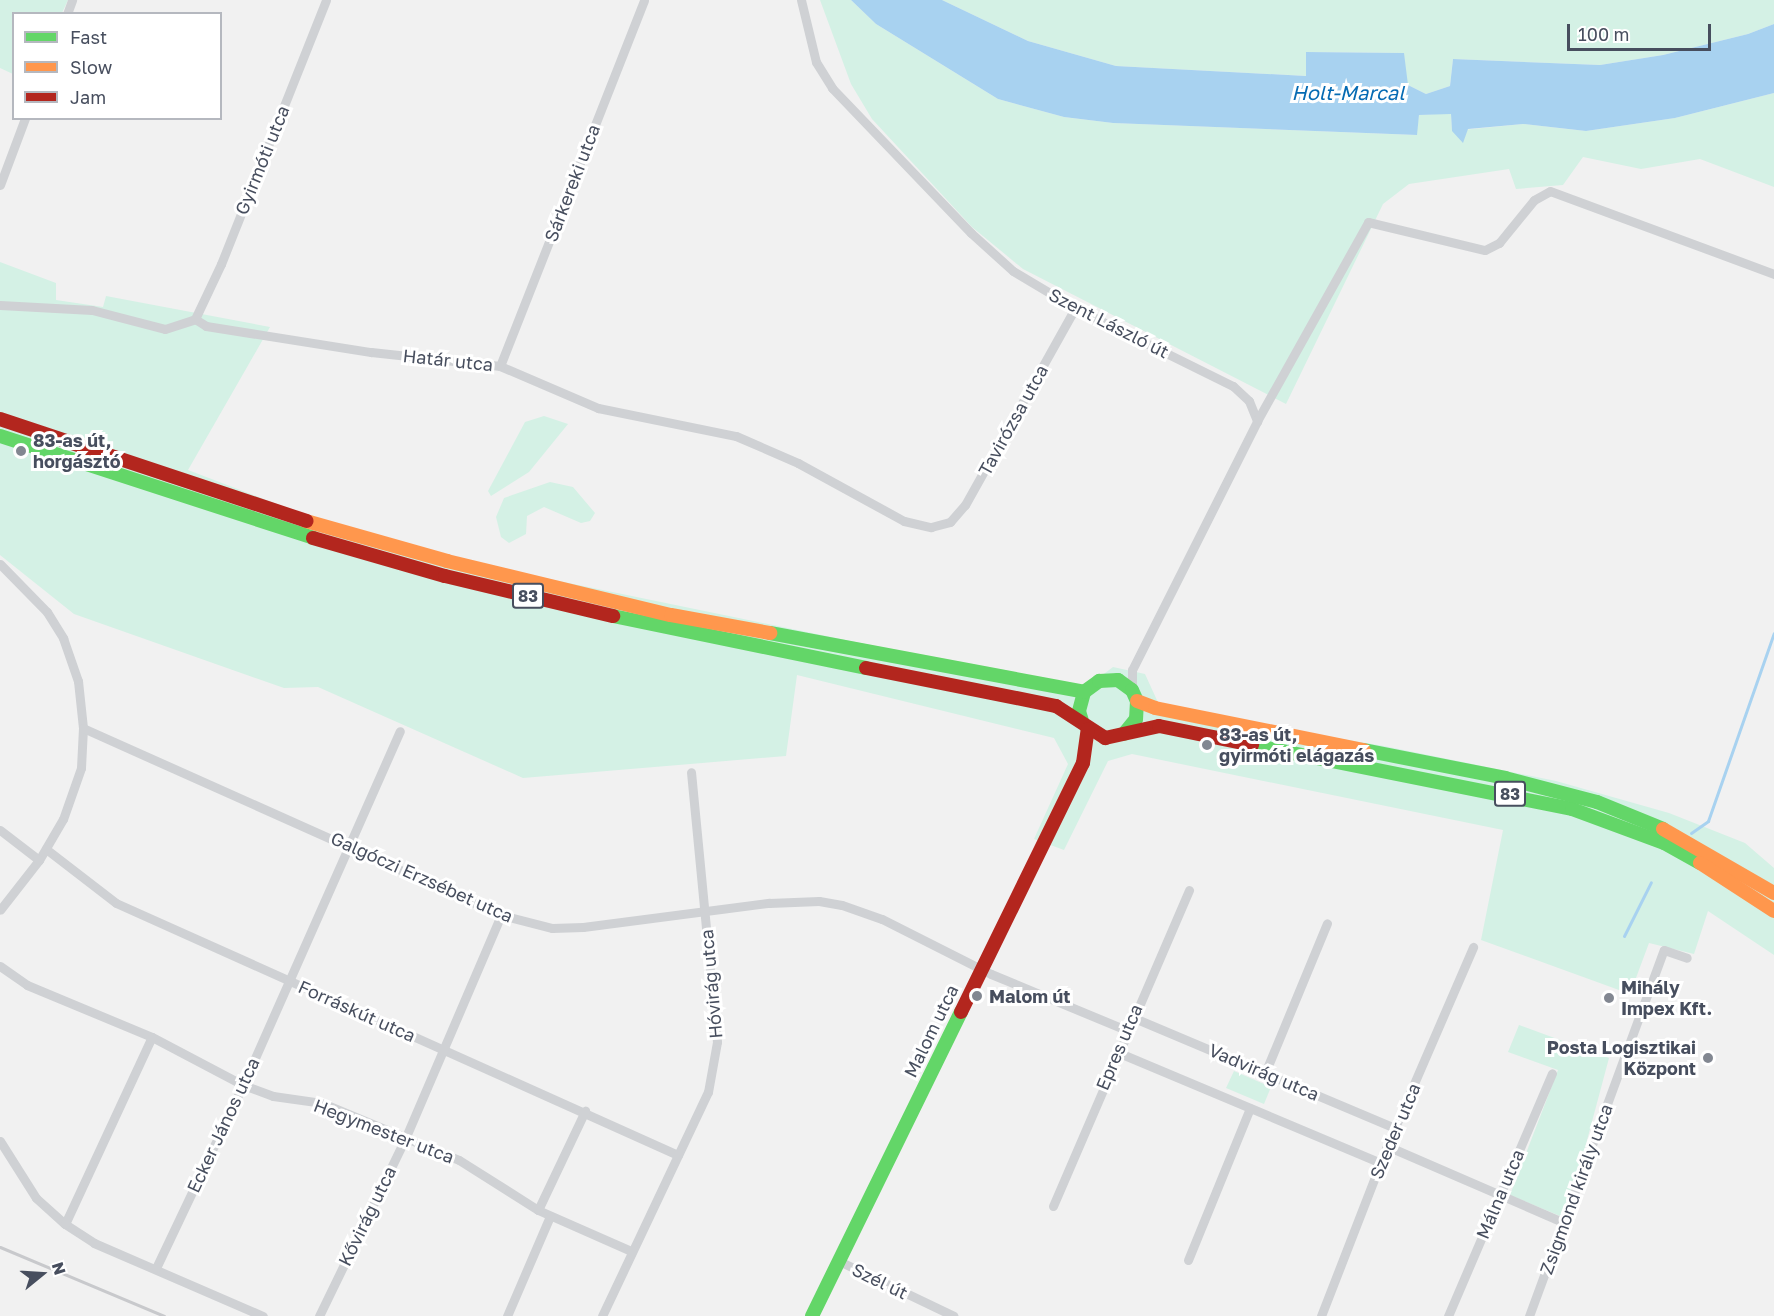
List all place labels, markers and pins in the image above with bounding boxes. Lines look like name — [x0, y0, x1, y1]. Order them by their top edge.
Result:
place label: 83-as út, horgásztó — [33, 430, 120, 472]
marker: 83-as út, horgásztó — [14, 444, 28, 458]
place label: 83-as út, gyirmóti elágazás — [1219, 724, 1374, 766]
marker: 83-as út, gyirmóti elágazás — [1200, 738, 1214, 752]
place label: Mihály Impex Kft. — [1621, 977, 1712, 1020]
place label: Malom út — [989, 985, 1070, 1007]
marker: Malom út — [970, 989, 984, 1003]
marker: Mihály Impex Kft. — [1602, 991, 1616, 1005]
place label: Posta Logisztikai Központ — [1547, 1037, 1696, 1080]
marker: Posta Logisztikai Központ — [1701, 1051, 1715, 1065]

